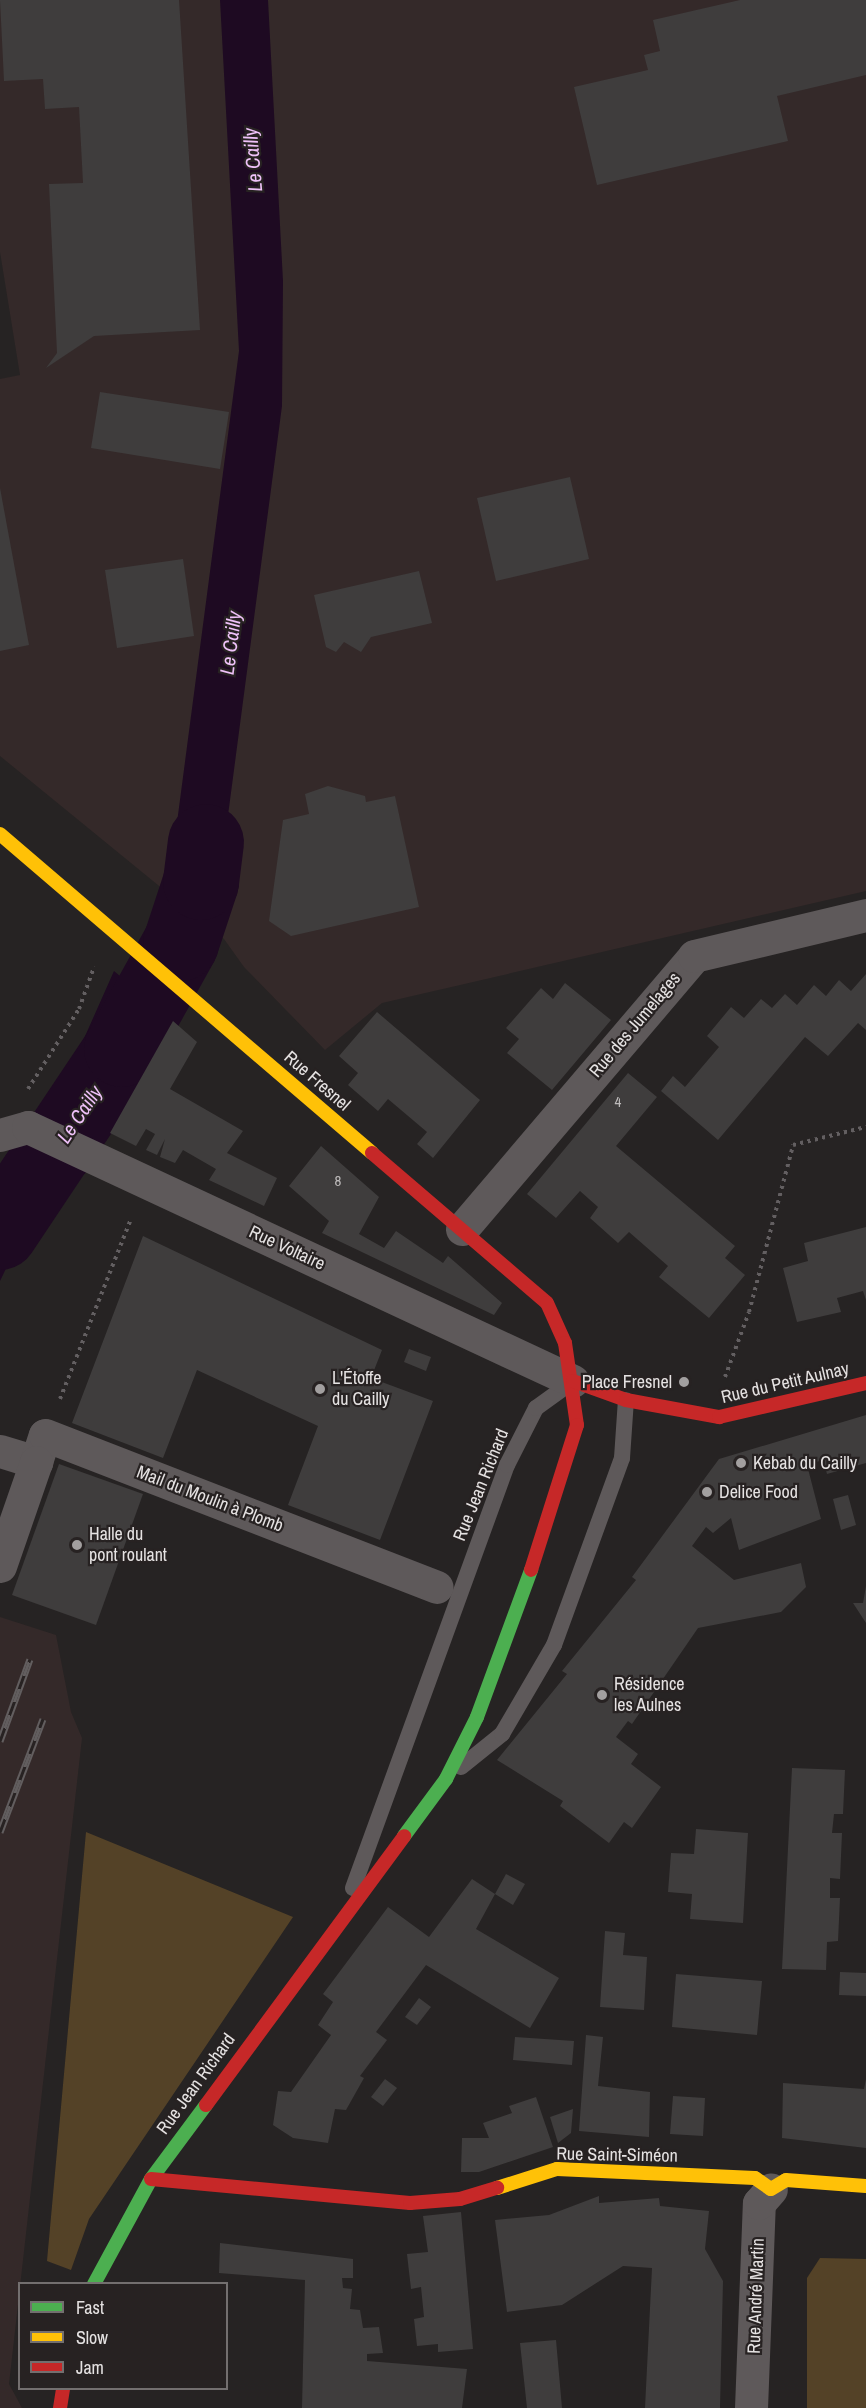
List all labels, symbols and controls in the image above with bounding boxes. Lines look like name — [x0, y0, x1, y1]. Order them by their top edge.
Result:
water label: Le Cailly — [237, 127, 267, 193]
water label: Le Cailly — [214, 610, 246, 676]
street label: Rue des Jumelages — [585, 968, 685, 1082]
street label: Rue Fresnel — [280, 1046, 354, 1116]
water label: Le Cailly — [51, 1081, 107, 1147]
house number: 4 — [615, 1093, 621, 1111]
house number: 8 — [335, 1172, 341, 1190]
street label: Rue Voltaire — [246, 1221, 328, 1275]
street label: Rue du Petit Aulnay — [719, 1358, 851, 1408]
place label: L'Étoffe du Cailly — [332, 1368, 389, 1410]
place label: Place Fresnel — [582, 1371, 672, 1393]
marker: Place Fresnel — [677, 1375, 691, 1389]
marker: L'Étoffe du Cailly — [313, 1382, 327, 1396]
street label: Rue Jean Richard — [449, 1426, 513, 1544]
place label: Kebab du Cailly — [753, 1452, 857, 1474]
marker: Kebab du Cailly — [734, 1456, 748, 1470]
street label: Mail du Moulin à Plomb — [134, 1461, 286, 1537]
place label: Delice Food — [719, 1481, 798, 1503]
marker: Delice Food — [700, 1485, 714, 1499]
place label: Halle du pont roulant — [89, 1524, 167, 1567]
marker: Halle du pont roulant — [70, 1538, 84, 1552]
place label: Résidence les Aulnes — [614, 1674, 685, 1716]
marker: Résidence les Aulnes — [595, 1688, 609, 1702]
street label: Rue Jean Richard — [152, 2030, 240, 2138]
street label: Rue Saint-Siméon — [556, 2143, 678, 2167]
street label: Rue André Martin — [743, 2237, 769, 2355]
legend — [18, 2282, 228, 2390]
text: Fast — [76, 2295, 104, 2320]
text: Slow — [76, 2325, 108, 2350]
text: Jam — [76, 2355, 104, 2380]

